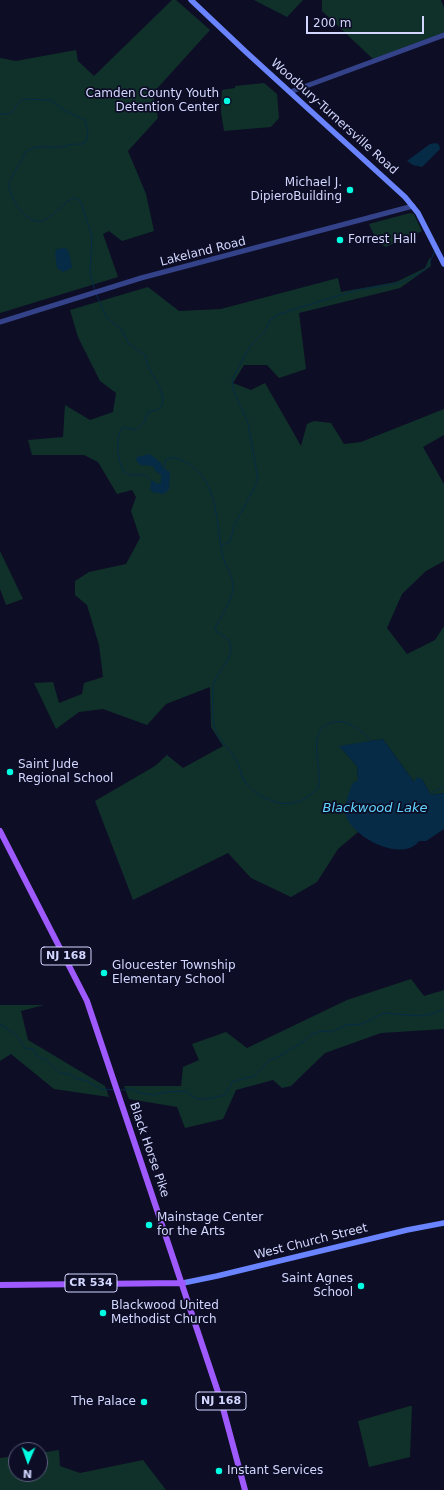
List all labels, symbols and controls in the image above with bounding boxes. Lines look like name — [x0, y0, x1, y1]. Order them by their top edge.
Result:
scale bar — [308, 8, 426, 34]
text: 200 m — [313, 16, 351, 30]
street label: Woodbury-Turnersville Road — [267, 56, 401, 178]
place label: Camden County Youth Detention Center — [86, 87, 219, 115]
marker: Camden County Youth Detention Center — [222, 96, 232, 106]
place label: Michael J. DipieroBuilding — [250, 176, 342, 204]
marker: Michael J. DipieroBuilding — [345, 185, 355, 195]
place label: Forrest Hall — [348, 233, 416, 247]
street label: Lakeland Road — [159, 234, 247, 270]
marker: Forrest Hall — [335, 235, 345, 245]
place label: Saint Jude Regional School — [18, 758, 113, 786]
marker: Saint Jude Regional School — [5, 767, 15, 777]
water label: Blackwood Lake — [323, 801, 427, 817]
road number: NJ 168 — [41, 947, 91, 965]
place label: Gloucester Township Elementary School — [112, 959, 236, 987]
marker: Gloucester Township Elementary School — [99, 968, 109, 978]
street label: Black Horse Pike — [126, 1101, 172, 1199]
place label: Mainstage Center for the Arts — [157, 1211, 263, 1239]
marker: Mainstage Center for the Arts — [144, 1220, 154, 1230]
street label: West Church Street — [253, 1221, 369, 1263]
place label: Saint Agnes School — [282, 1272, 353, 1300]
road number: CR 534 — [65, 1274, 117, 1292]
marker: Saint Agnes School — [356, 1281, 366, 1291]
place label: Blackwood United Methodist Church — [111, 1299, 219, 1327]
marker: Blackwood United Methodist Church — [98, 1308, 108, 1318]
road number: NJ 168 — [196, 1392, 246, 1410]
place label: The Palace — [71, 1395, 136, 1409]
marker: The Palace — [139, 1397, 149, 1407]
north arrow — [8, 1442, 48, 1482]
place label: Instant Services — [227, 1464, 323, 1478]
marker: Instant Services — [214, 1466, 224, 1476]
text: N — [23, 1467, 32, 1480]

